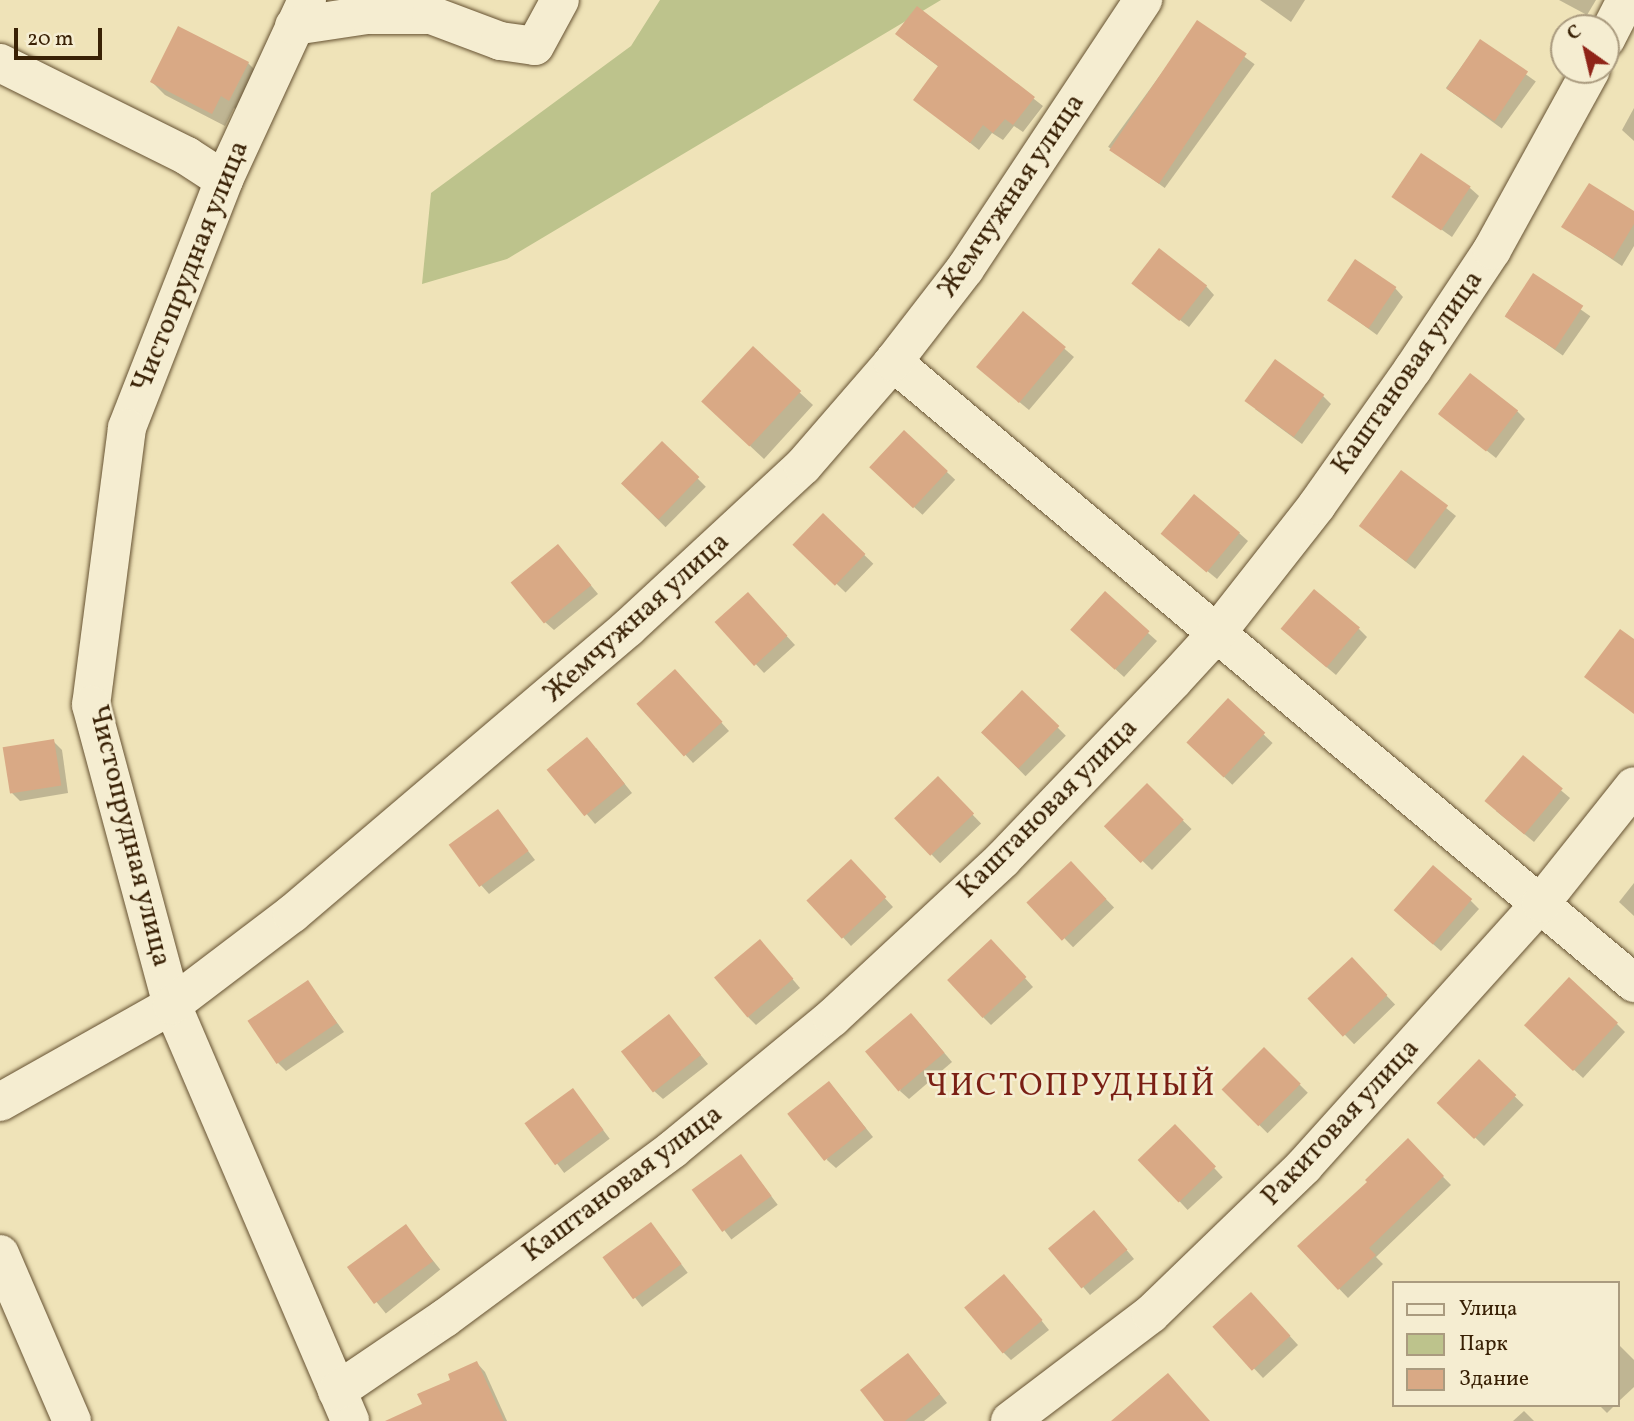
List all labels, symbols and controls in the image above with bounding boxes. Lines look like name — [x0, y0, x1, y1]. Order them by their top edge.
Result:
scale bar — [18, 14, 105, 58]
north arrow — [1550, 14, 1620, 84]
text: С — [1562, 19, 1587, 47]
text: 20 m — [27, 25, 73, 54]
street label: Жемчужная улица — [931, 87, 1093, 305]
street label: Чистопрудная улица — [125, 136, 257, 398]
street label: Каштановая улица — [1325, 264, 1491, 482]
street label: Жемчужная улица — [537, 525, 737, 711]
street label: Чистопрудная улица — [80, 701, 178, 971]
street label: Каштановая улица — [950, 711, 1146, 907]
street label: Ракитовая улица — [1255, 1032, 1427, 1214]
district label: ЧИСТОПРУДНЫЙ — [927, 1068, 1215, 1106]
street label: Каштановая улица — [516, 1098, 730, 1270]
legend — [1392, 1281, 1620, 1407]
text: Улица — [1459, 1295, 1517, 1324]
text: Парк — [1459, 1330, 1508, 1359]
text: Здание — [1459, 1365, 1529, 1394]

